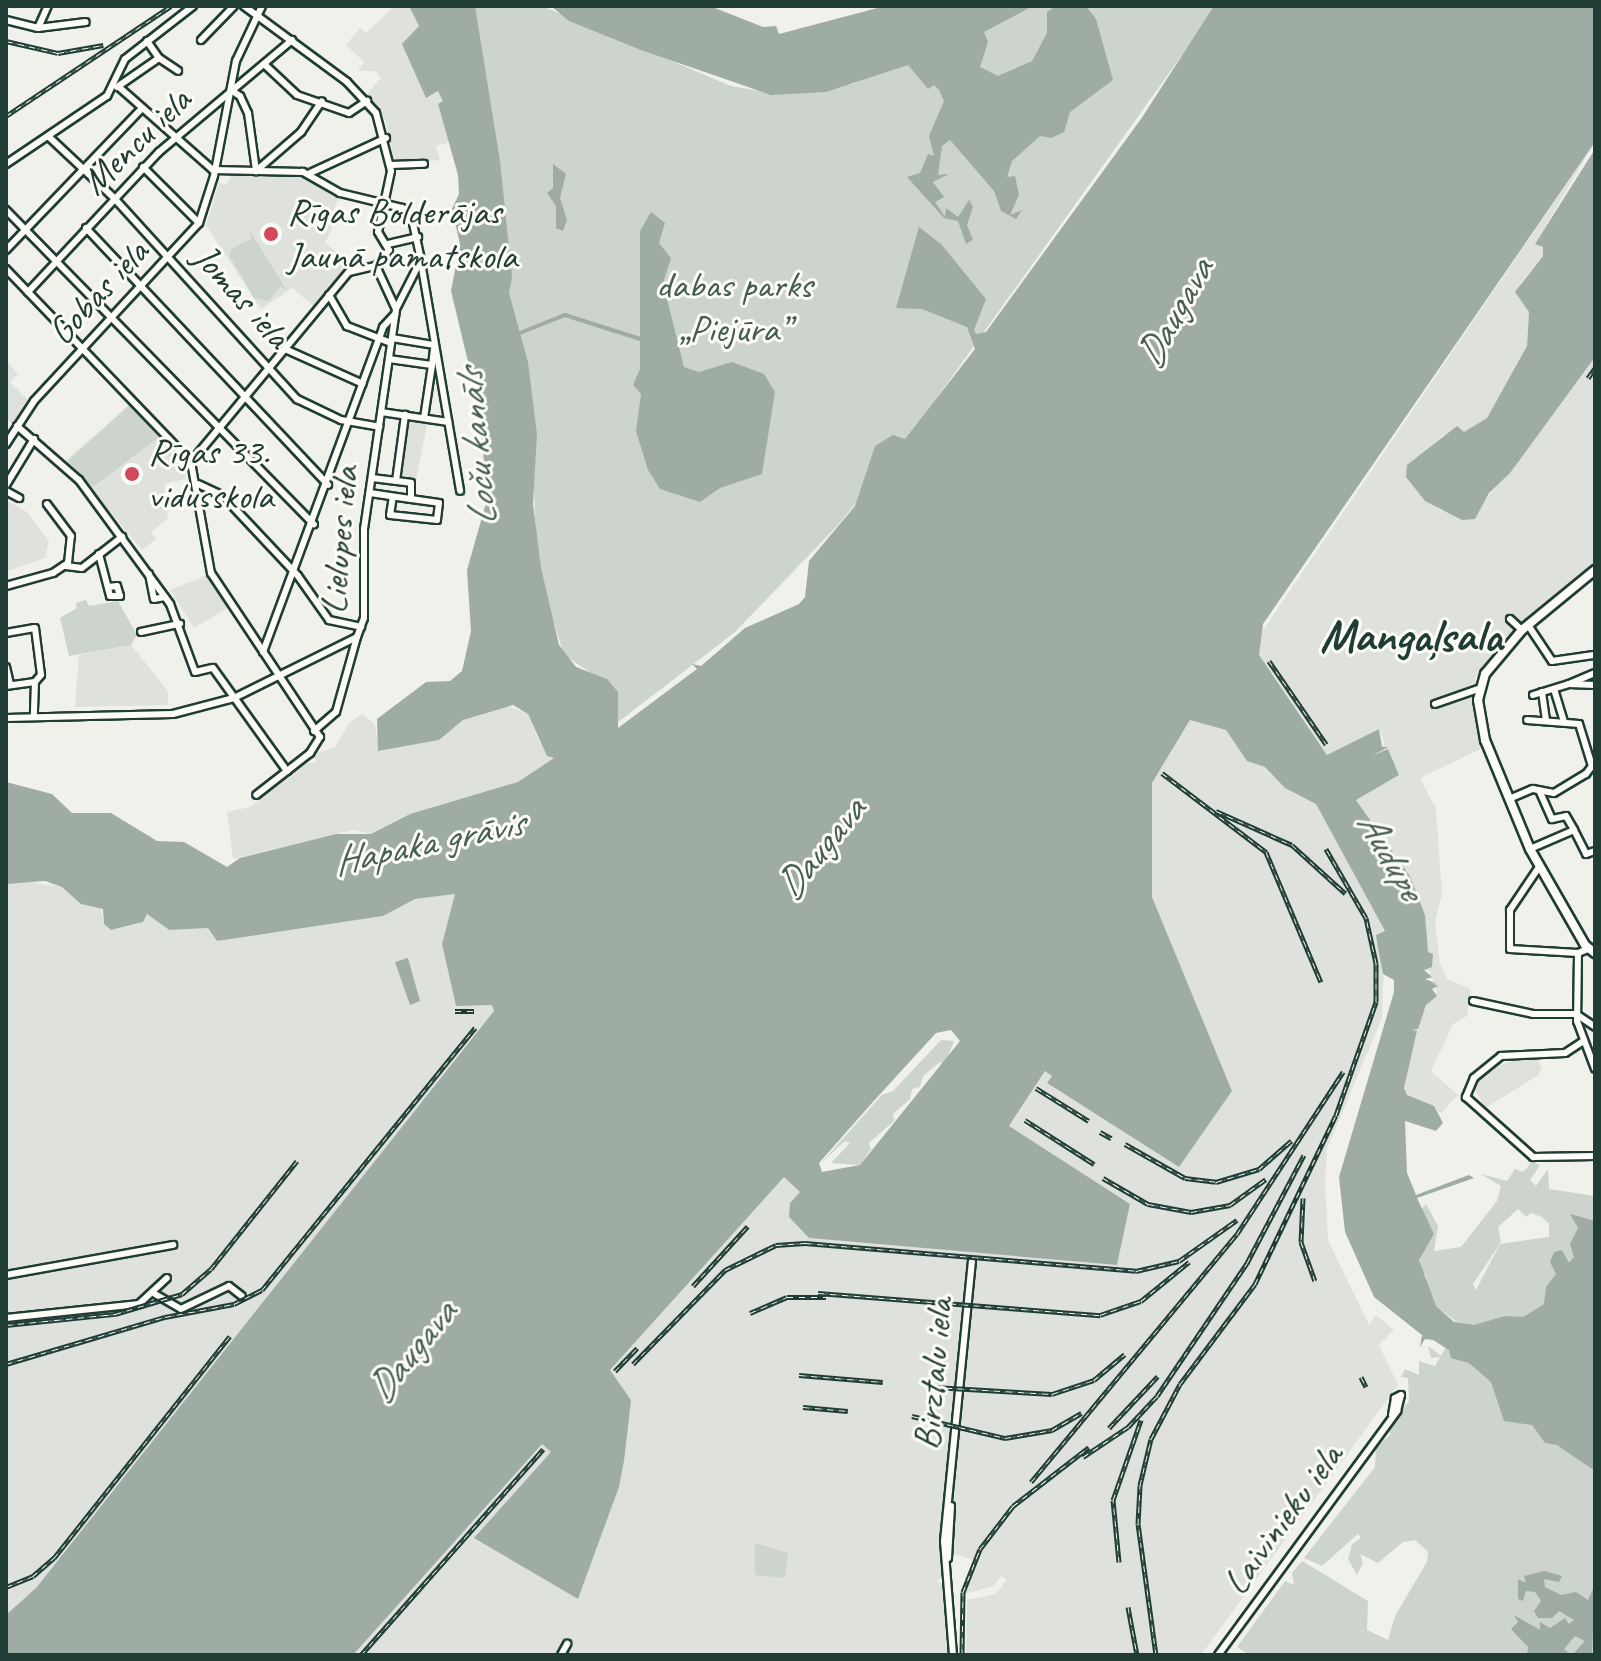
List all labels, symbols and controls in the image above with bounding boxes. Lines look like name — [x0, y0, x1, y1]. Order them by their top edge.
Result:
street label: Mencu iela — [72, 78, 200, 204]
place label: Rīgas Bolderājas Jaunā pamatskola — [287, 189, 517, 278]
marker: Rīgas Bolderājas Jaunā pamatskola — [262, 225, 280, 243]
street label: Gobas iela — [38, 230, 158, 354]
street label: Jomas iela — [183, 234, 301, 358]
water label: Daugava — [1125, 250, 1223, 376]
park label: dabas parks „Piejūra” — [656, 262, 812, 352]
water label: Loču kanāls — [445, 367, 507, 529]
place label: Rīgas 33. vidusskola — [148, 429, 273, 518]
marker: Rīgas 33. vidusskola — [123, 465, 141, 483]
street label: Lielupes iela — [310, 465, 368, 615]
district label: Mangaļsala — [1320, 608, 1502, 664]
water label: Daugava — [765, 788, 875, 908]
water label: Hapaka grāvis — [329, 798, 527, 886]
water label: Audupe — [1347, 803, 1435, 907]
water label: Daugava — [356, 1291, 466, 1411]
street label: Birztalu iela — [904, 1296, 962, 1452]
street label: Laivinieku iela — [1212, 1435, 1352, 1603]

